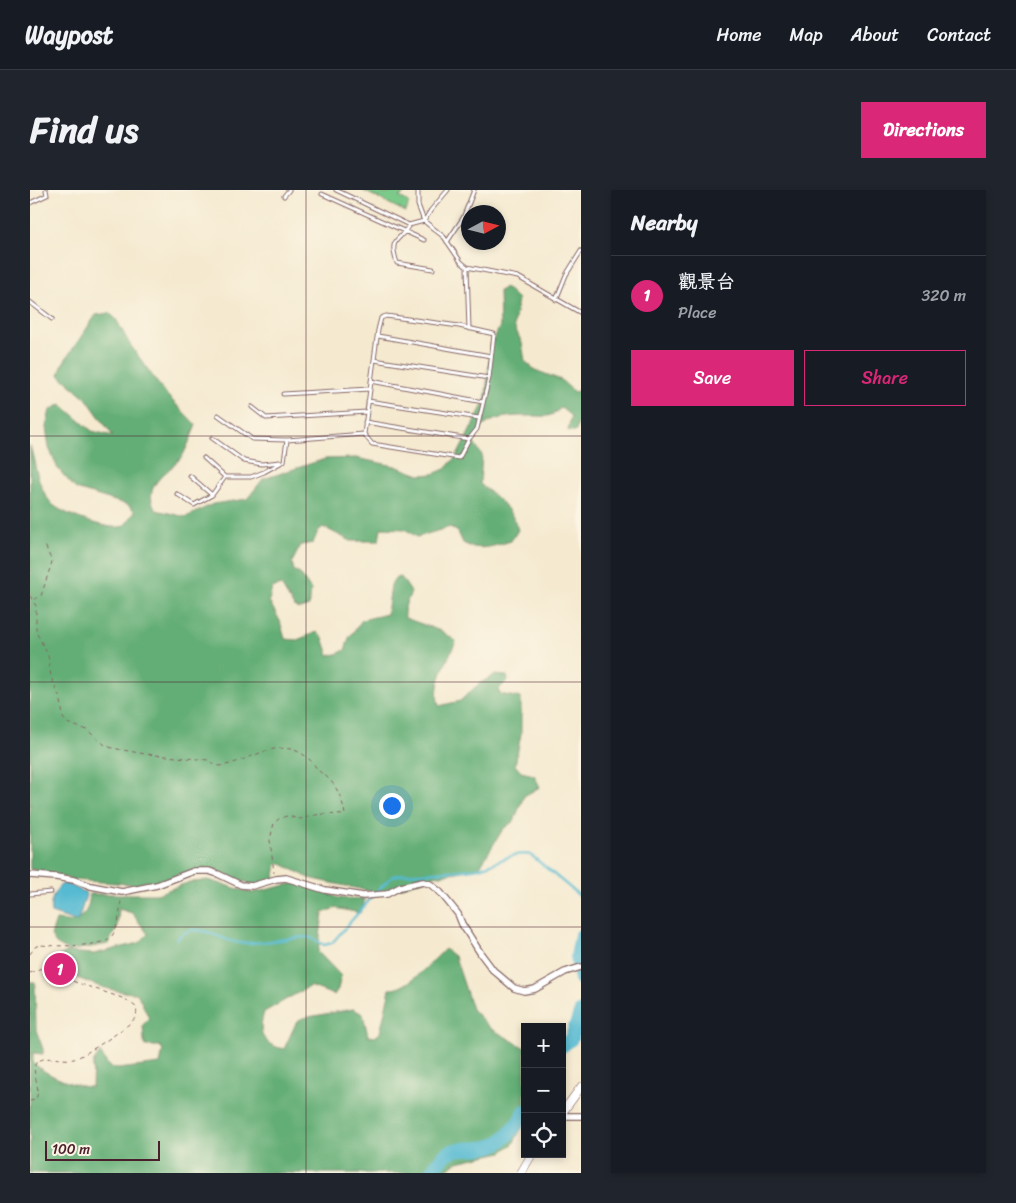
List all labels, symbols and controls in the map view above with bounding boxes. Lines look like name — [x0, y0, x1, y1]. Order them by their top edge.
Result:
text: Waypost — [25, 14, 113, 56]
text: Home — [717, 19, 762, 51]
text: Map — [790, 19, 823, 51]
text: About — [851, 19, 899, 51]
text: Contact — [927, 19, 991, 51]
text: Find us — [30, 99, 138, 161]
button: Directions — [861, 102, 986, 158]
text: Nearby — [631, 204, 697, 242]
north arrow — [461, 205, 506, 250]
text: 觀景台 — [678, 265, 735, 298]
text: 1 — [644, 281, 650, 310]
text: 320 m — [921, 281, 966, 310]
text: Place — [678, 298, 717, 327]
button: Save — [631, 350, 794, 406]
button: Share — [804, 350, 966, 406]
your location — [379, 793, 405, 819]
pin: 1 — [44, 950, 76, 988]
map controls — [521, 1023, 566, 1158]
button: + — [521, 1023, 566, 1068]
button: − — [521, 1068, 566, 1113]
button: locate — [521, 1113, 566, 1158]
text: 100 m — [52, 1137, 90, 1162]
scale bar — [45, 1138, 160, 1161]

